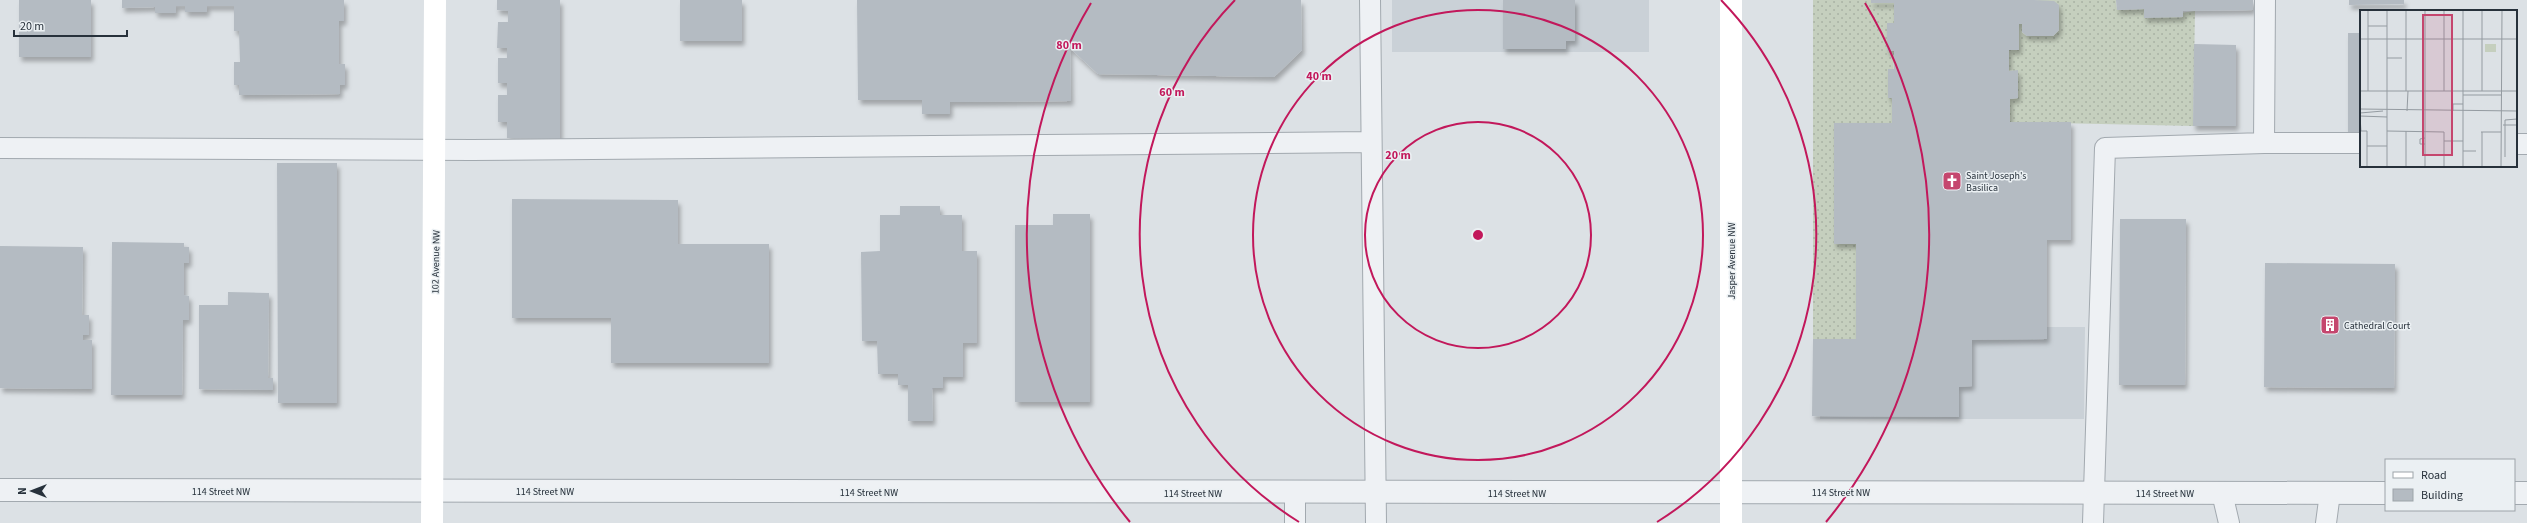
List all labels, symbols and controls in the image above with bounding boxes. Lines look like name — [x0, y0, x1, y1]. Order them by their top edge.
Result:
inset map — [2360, 10, 2517, 167]
scale bar — [14, 12, 127, 38]
text: 20 m — [20, 18, 44, 35]
text: 80 m — [1056, 37, 1082, 54]
text: 40 m — [1306, 68, 1332, 85]
text: 60 m — [1159, 84, 1185, 101]
text: 20 m — [1385, 147, 1411, 164]
place label: Saint Joseph's Basilica — [1966, 169, 2027, 195]
church icon: Saint Joseph's Basilica — [1941, 170, 1963, 192]
street label: Jasper Avenue NW — [1725, 222, 1739, 300]
centre of rings — [1471, 228, 1485, 242]
street label: 102 Avenue NW — [428, 230, 444, 294]
building icon: Cathedral Court — [2319, 314, 2341, 336]
place label: Cathedral Court — [2344, 319, 2411, 333]
legend — [2385, 459, 2515, 511]
text: Road — [2421, 467, 2447, 484]
north arrow — [12, 471, 52, 511]
street label: 114 Street NW — [192, 485, 250, 499]
street label: 114 Street NW — [516, 485, 574, 499]
street label: 114 Street NW — [840, 486, 898, 500]
street label: 114 Street NW — [1812, 486, 1870, 500]
text: N — [15, 487, 30, 495]
street label: 114 Street NW — [1164, 487, 1222, 501]
street label: 114 Street NW — [1488, 487, 1546, 501]
street label: 114 Street NW — [2136, 487, 2194, 501]
text: Building — [2421, 487, 2463, 504]

